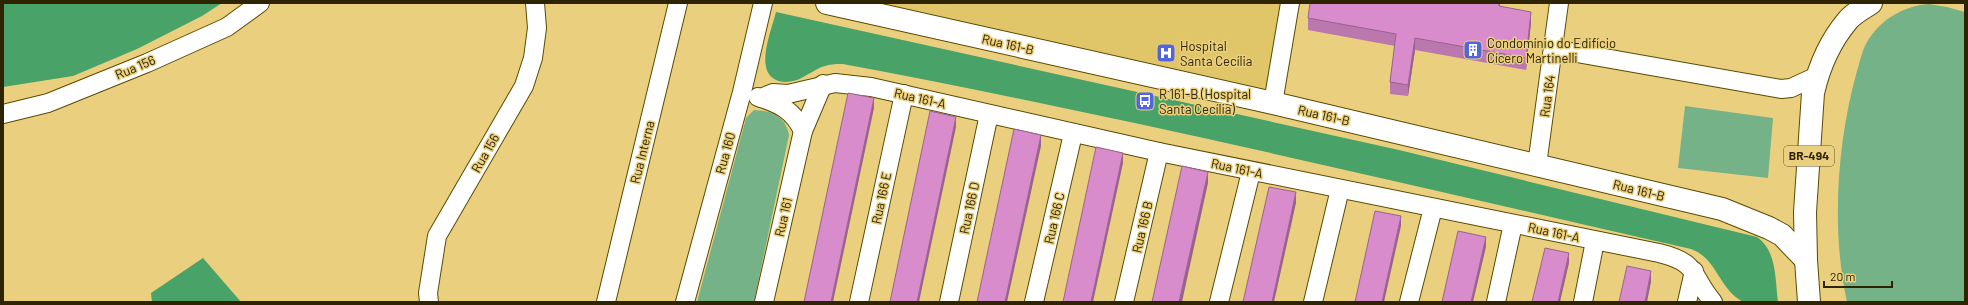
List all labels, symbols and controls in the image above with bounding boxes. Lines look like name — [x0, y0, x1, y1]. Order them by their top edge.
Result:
street label: Rua 161-B — [980, 30, 1036, 58]
place label: Condomínio do Edifício Cícero Martinelli — [1487, 35, 1616, 66]
place label: Hospital Santa Cecília — [1180, 38, 1252, 69]
building icon: Condomínio do Edifício Cícero Martinelli — [1462, 39, 1484, 61]
hospital icon: Hospital Santa Cecília — [1155, 42, 1177, 64]
street label: Rua 156 — [112, 51, 158, 83]
street label: Rua 164 — [1536, 74, 1558, 118]
street label: Rua 161-A — [893, 84, 948, 112]
place label: R 161-B (Hospital Santa Cecília) — [1159, 86, 1251, 117]
bus stop icon: R 161-B (Hospital Santa Cecília) — [1134, 90, 1156, 112]
street label: Rua 161-B — [1296, 101, 1352, 129]
street label: Rua Interna — [626, 119, 658, 185]
street label: Rua 160 — [712, 130, 738, 176]
street label: Rua 156 — [468, 131, 503, 175]
road number: BR-494 — [1784, 146, 1834, 166]
street label: Rua 161-A — [1210, 155, 1265, 181]
street label: Rua 166 E — [868, 170, 894, 225]
street label: Rua 161-B — [1611, 176, 1667, 204]
street label: Rua 166 D — [956, 181, 982, 235]
street label: Rua 166 C — [1040, 190, 1068, 245]
street label: Rua 161 — [771, 196, 795, 238]
street label: Rua 166 B — [1128, 199, 1156, 255]
street label: Rua 161-A — [1527, 219, 1582, 245]
scale bar — [1824, 263, 1892, 289]
text: 20 m — [1830, 269, 1856, 283]

